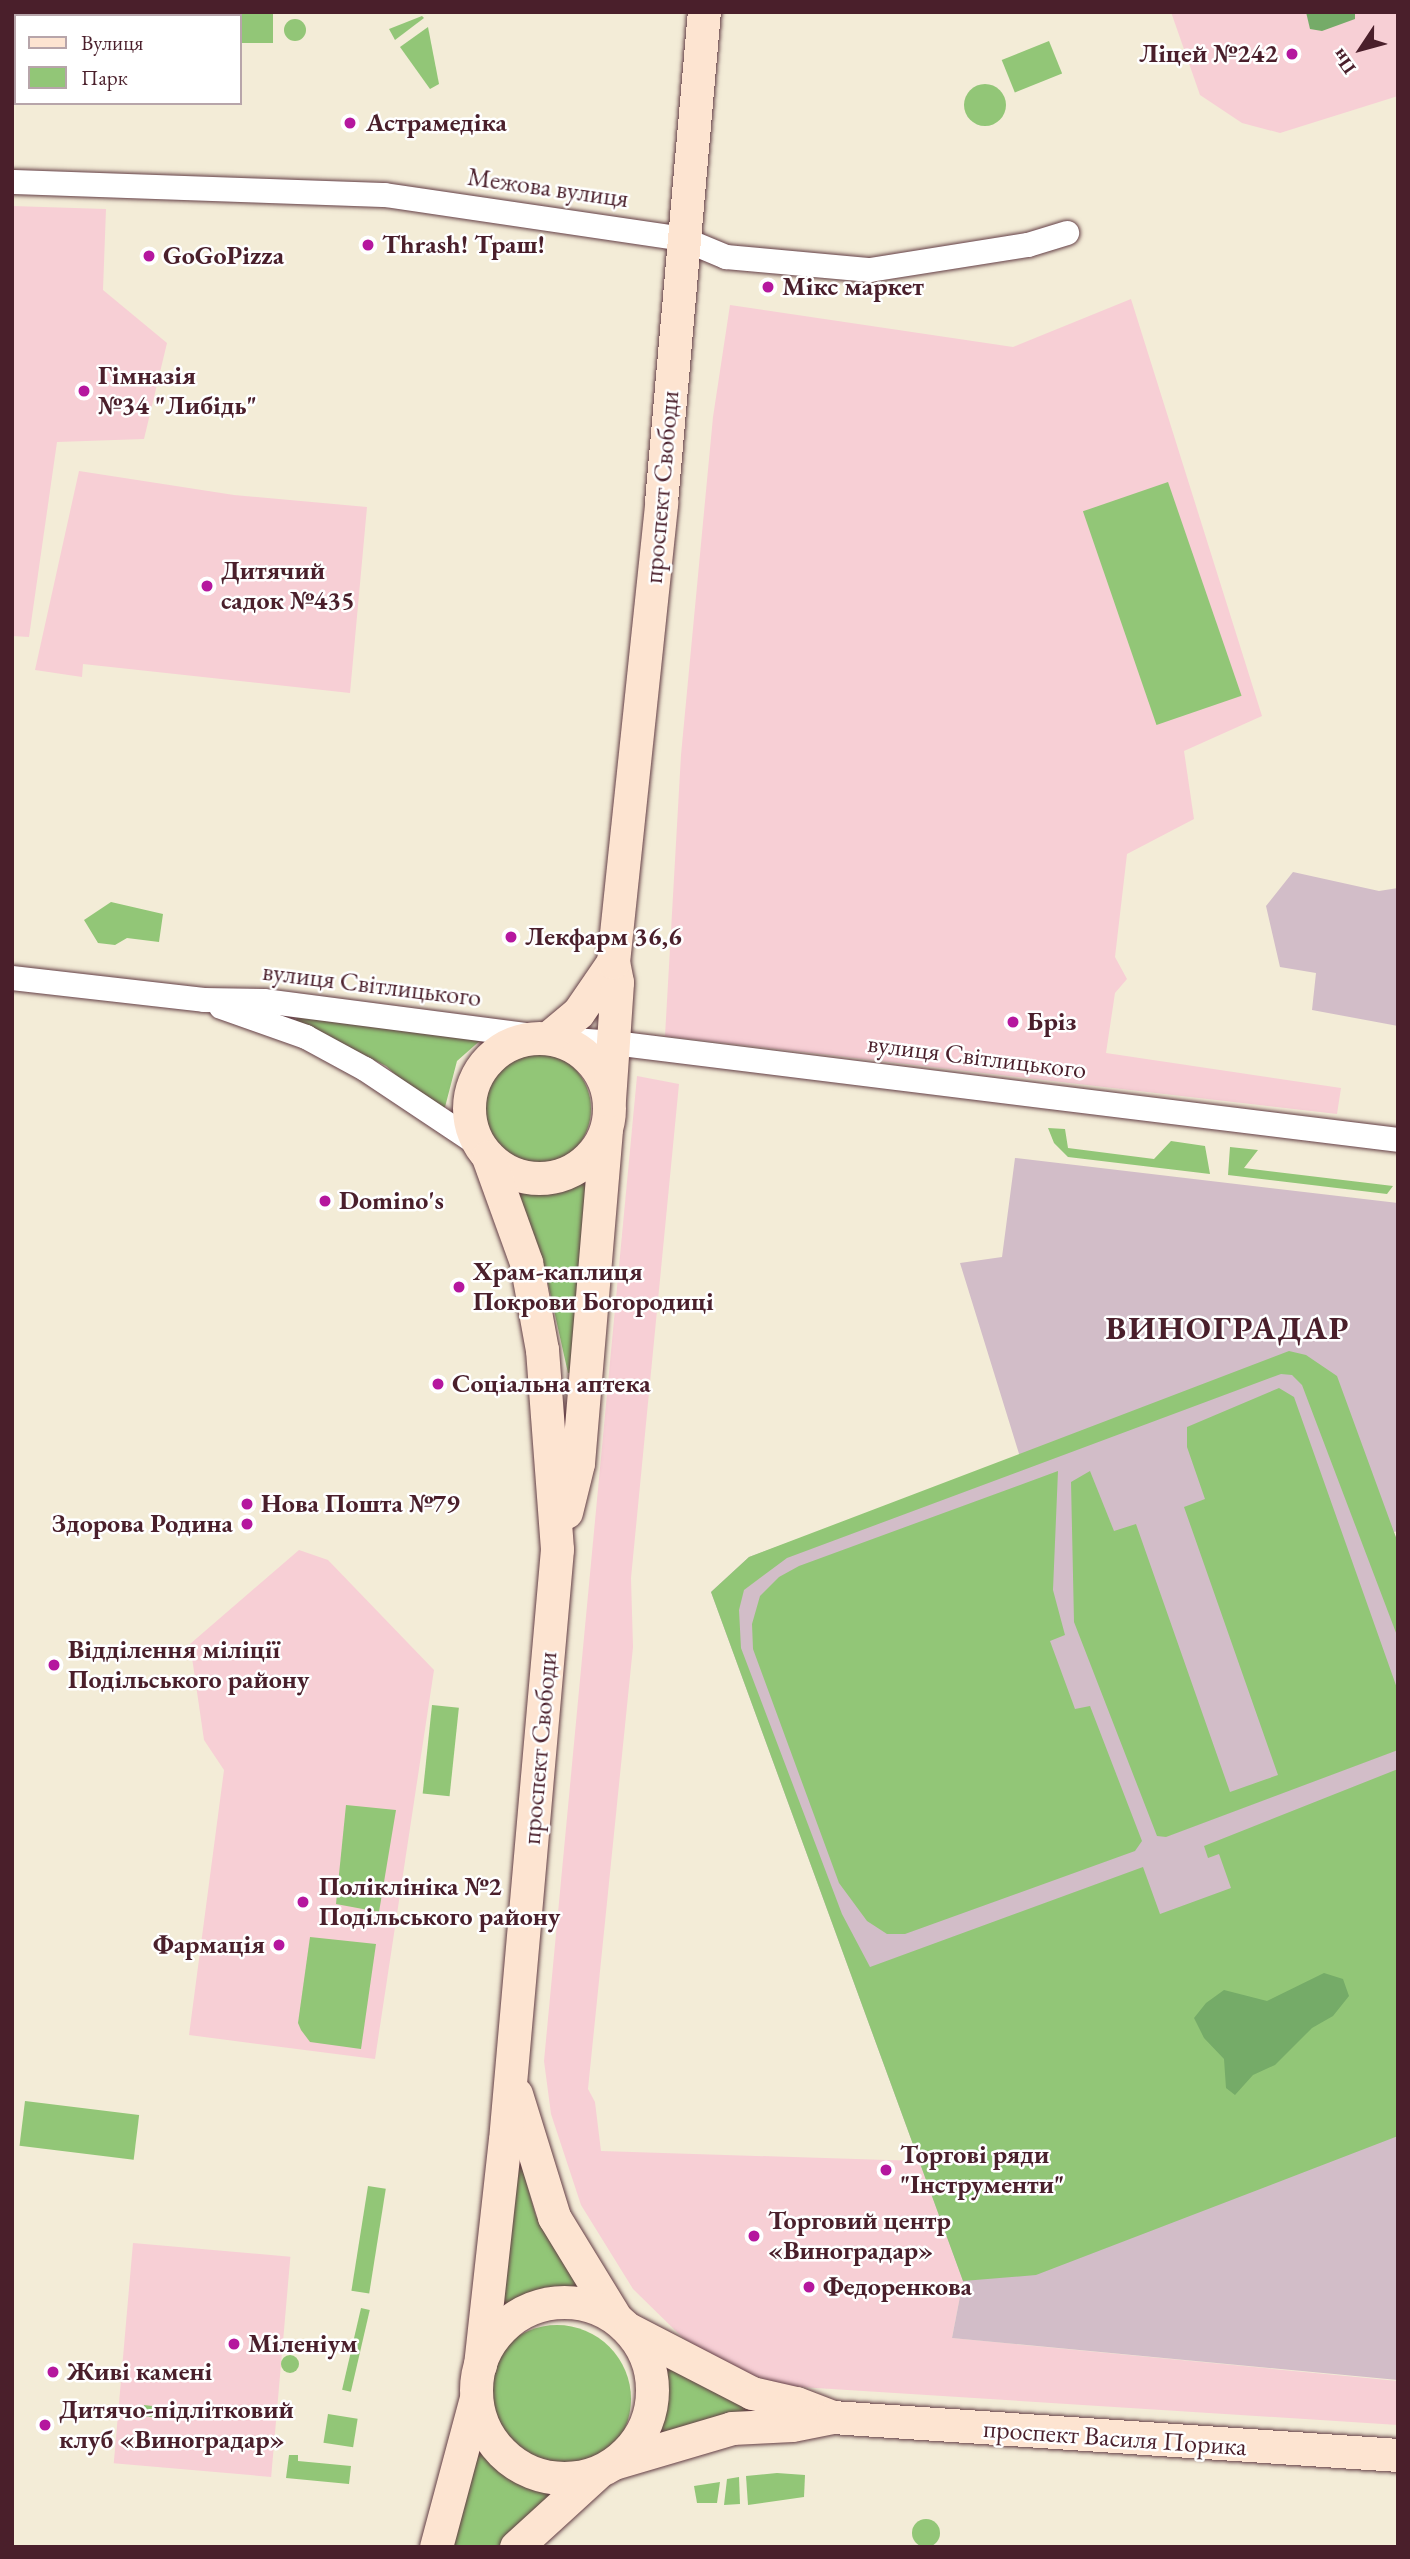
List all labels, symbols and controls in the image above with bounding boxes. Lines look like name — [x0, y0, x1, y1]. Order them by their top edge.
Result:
legend — [14, 14, 242, 105]
north arrow — [1326, 14, 1396, 84]
text: Вулиця — [81, 29, 143, 56]
place label: Ліцей №242 — [1139, 38, 1278, 70]
text: Пн — [1326, 44, 1361, 80]
marker: Ліцей №242 — [1284, 46, 1300, 62]
text: Парк — [81, 64, 128, 91]
place label: Астрамедіка — [366, 107, 507, 139]
marker: Астрамедіка — [340, 113, 360, 133]
street label: Межова вулиця — [465, 161, 631, 215]
place label: Thrash! Траш! — [382, 229, 545, 261]
marker: Thrash! Траш! — [360, 237, 376, 253]
place label: GoGoPizza — [163, 240, 284, 272]
marker: GoGoPizza — [141, 248, 157, 264]
place label: Мікс маркет — [782, 271, 924, 303]
marker: Мікс маркет — [760, 279, 776, 295]
place label: Гімназія №34 "Либідь" — [98, 360, 257, 422]
marker: Гімназія №34 "Либідь" — [76, 383, 92, 399]
street label: проспект Свободи — [638, 389, 686, 585]
place label: Дитячий садок №435 — [221, 555, 355, 616]
marker: Дитячий садок №435 — [199, 578, 215, 594]
place label: Лекфарм 36,6 — [525, 921, 682, 953]
marker: Лекфарм 36,6 — [503, 929, 519, 945]
street label: вулиця Світлицького — [261, 956, 483, 1014]
place label: Бріз — [1027, 1006, 1076, 1038]
marker: Бріз — [1005, 1014, 1021, 1030]
street label: вулиця Світлицького — [866, 1028, 1088, 1086]
place label: Domino's — [339, 1185, 444, 1217]
marker: Domino's — [317, 1193, 333, 1209]
place label: Храм-каплиця Покрови Богородиці — [473, 1256, 714, 1318]
marker: Храм-каплиця Покрови Богородиці — [451, 1279, 467, 1295]
district label: ВИНОГРАДАР — [1107, 1308, 1349, 1348]
place label: Соціальна аптека — [452, 1368, 651, 1400]
marker: Соціальна аптека — [430, 1376, 446, 1392]
place label: Нова Пошта №79 — [261, 1488, 460, 1520]
marker: Нова Пошта №79 — [239, 1496, 255, 1512]
place label: Здорова Родина — [51, 1508, 233, 1540]
marker: Здорова Родина — [239, 1516, 255, 1532]
place label: Відділення міліції Подільського району — [68, 1634, 309, 1696]
street label: проспект Свободи — [516, 1650, 564, 1846]
marker: Відділення міліції Подільського району — [46, 1657, 62, 1673]
place label: Поліклініка №2 Подільського району — [319, 1871, 560, 1932]
marker: Поліклініка №2 Подільського району — [293, 1892, 313, 1912]
place label: Фармація — [153, 1929, 265, 1961]
marker: Фармація — [271, 1937, 287, 1953]
place label: Торгові ряди "Інструменти" — [900, 2139, 1064, 2200]
marker: Торгові ряди "Інструменти" — [878, 2162, 894, 2178]
place label: Торговий центр «Виноградар» — [768, 2205, 951, 2266]
marker: Торговий центр «Виноградар» — [746, 2228, 762, 2244]
place label: Федоренкова — [823, 2271, 972, 2303]
marker: Федоренкова — [801, 2279, 817, 2295]
place label: Міленіум — [248, 2328, 357, 2360]
marker: Міленіум — [226, 2336, 242, 2352]
place label: Живі камені — [67, 2356, 212, 2388]
marker: Живі камені — [45, 2364, 61, 2380]
place label: Дитячо-підлітковий клуб «Виноградар» — [59, 2394, 294, 2456]
street label: проспект Василя Порика — [982, 2413, 1248, 2463]
marker: Дитячо-підлітковий клуб «Виноградар» — [37, 2417, 53, 2433]

